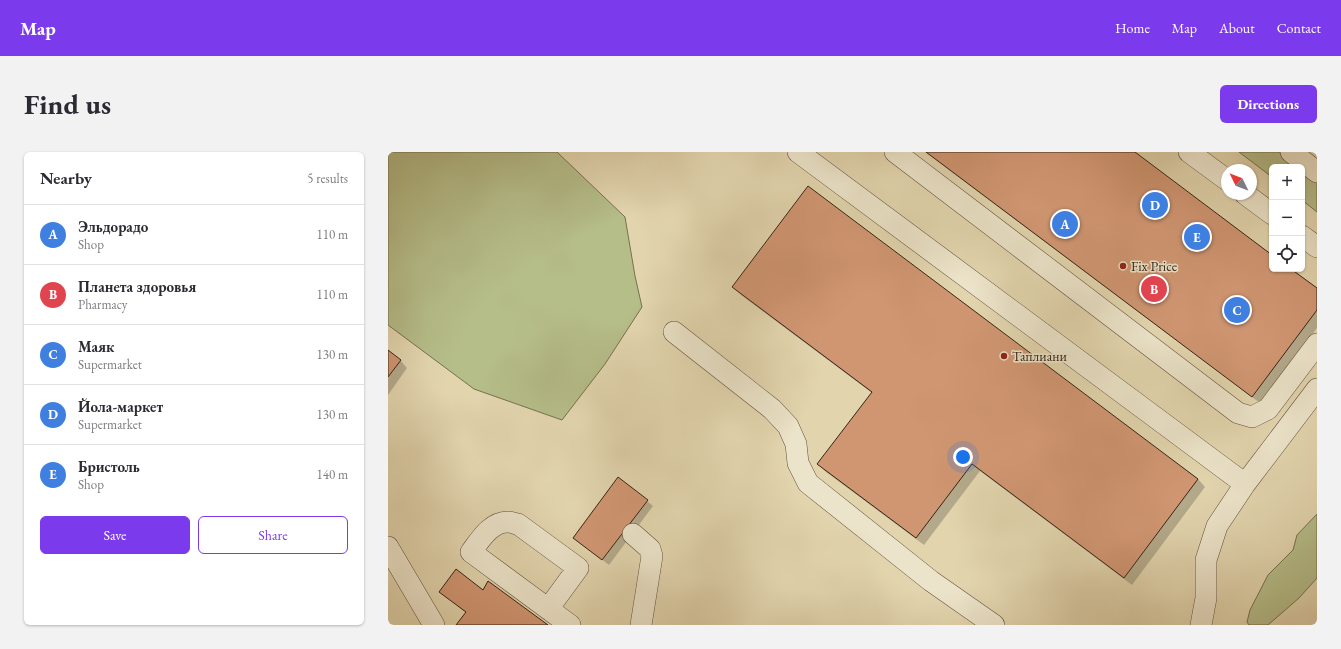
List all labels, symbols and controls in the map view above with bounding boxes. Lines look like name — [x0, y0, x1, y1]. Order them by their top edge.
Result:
text: Map — [20, 16, 56, 41]
text: Home — [1115, 19, 1150, 37]
text: Map — [1172, 19, 1197, 37]
text: About — [1219, 19, 1255, 37]
text: Contact — [1277, 19, 1321, 37]
button: Directions — [1220, 85, 1317, 123]
text: Find us — [24, 86, 111, 122]
north arrow — [1221, 164, 1257, 200]
map controls — [1269, 164, 1305, 272]
button: + — [1269, 164, 1305, 200]
text: Nearby — [40, 167, 92, 189]
text: 5 results — [307, 170, 348, 187]
pin: D — [1142, 190, 1168, 220]
button: − — [1269, 200, 1305, 236]
pin: A — [1052, 209, 1078, 239]
text: Эльдорадо — [78, 217, 148, 236]
pin: E — [1184, 222, 1210, 252]
text: A — [48, 226, 58, 243]
text: 110 m — [317, 226, 348, 243]
text: Shop — [78, 236, 104, 253]
button: locate — [1269, 236, 1305, 272]
place label: Fix Price — [1131, 257, 1178, 275]
marker: Fix Price — [1118, 261, 1128, 271]
pin: B — [1141, 274, 1167, 304]
text: Планета здоровья — [78, 277, 196, 296]
text: B — [49, 286, 57, 303]
text: 110 m — [317, 286, 348, 303]
pin: C — [1224, 295, 1250, 325]
text: Pharmacy — [78, 296, 127, 313]
text: Маяк — [78, 337, 114, 356]
text: C — [48, 346, 58, 363]
text: 130 m — [317, 346, 348, 363]
place label: Таплиани — [1012, 347, 1068, 365]
marker: Таплиани — [999, 351, 1009, 361]
text: Supermarket — [78, 356, 142, 373]
text: Йола-маркет — [78, 397, 163, 416]
text: D — [48, 406, 58, 423]
text: 130 m — [317, 406, 348, 423]
text: Supermarket — [78, 416, 142, 433]
your location — [953, 447, 973, 467]
text: Бристоль — [78, 457, 140, 476]
text: E — [49, 466, 57, 483]
text: 140 m — [317, 466, 348, 483]
text: Shop — [78, 476, 104, 493]
button: Save — [40, 516, 190, 554]
button: Share — [198, 516, 348, 554]

